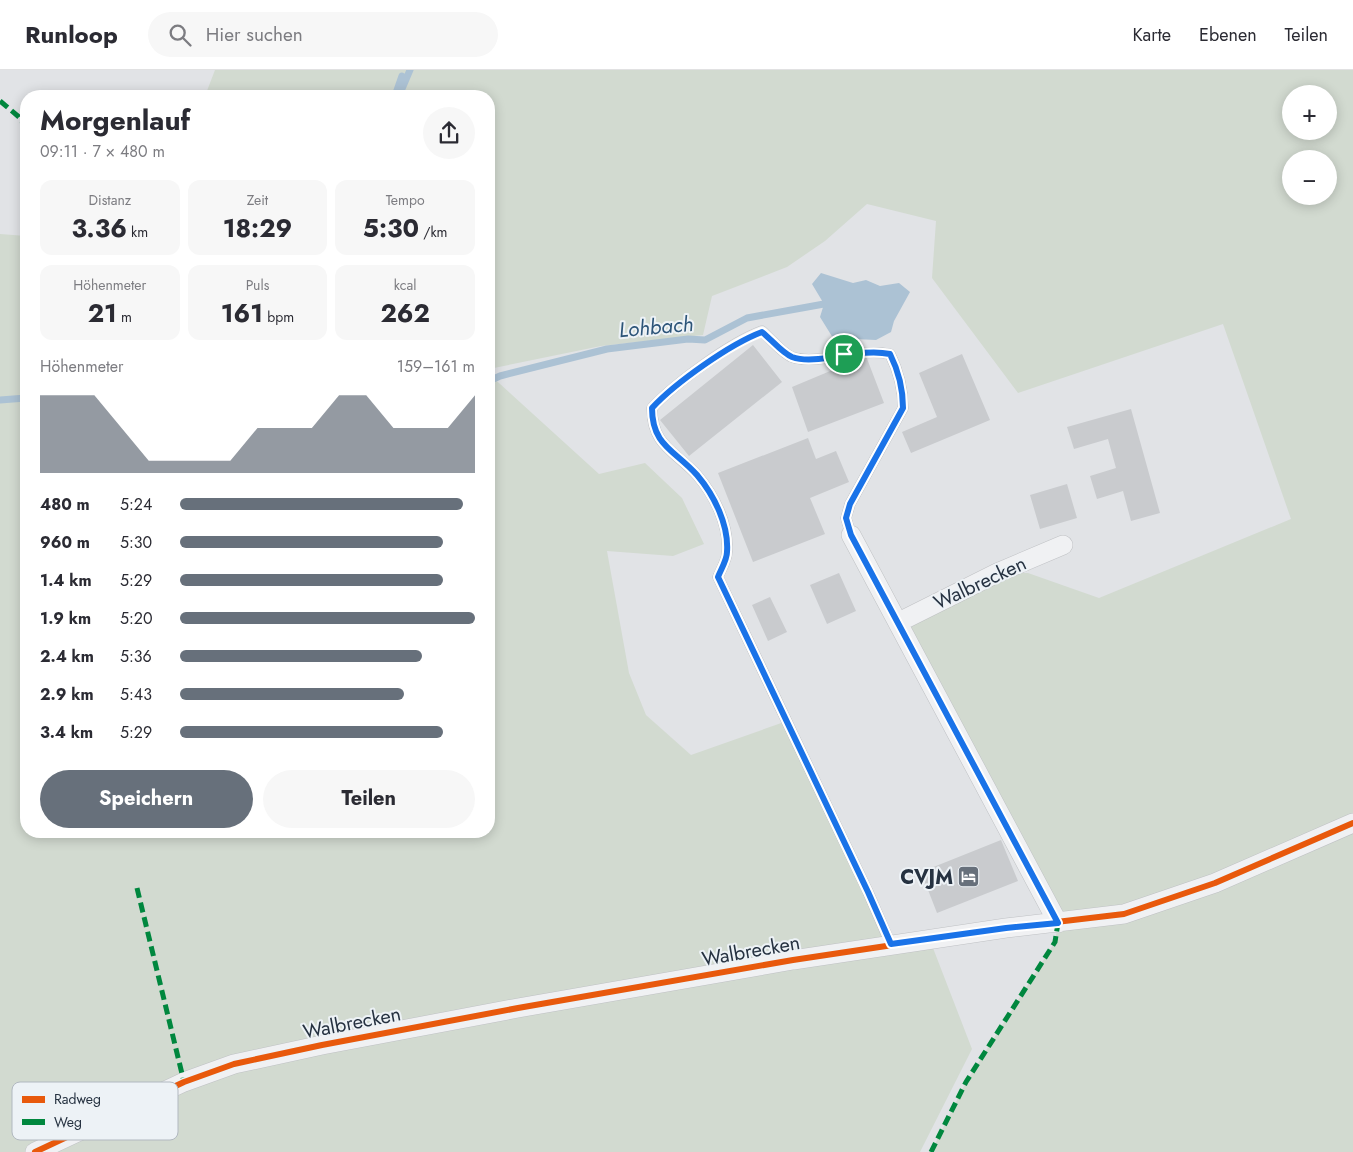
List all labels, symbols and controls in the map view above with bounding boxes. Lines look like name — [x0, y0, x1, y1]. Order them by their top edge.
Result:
search box — [148, 12, 498, 57]
text: Runloop — [25, 17, 118, 52]
icon: search — [166, 21, 194, 49]
text: Hier suchen — [206, 21, 303, 48]
text: Karte — [1132, 22, 1171, 48]
text: Ebenen — [1199, 22, 1257, 48]
text: Teilen — [1285, 22, 1328, 48]
map controls — [1282, 85, 1337, 205]
button: + — [1282, 85, 1337, 140]
text: Morgenlauf — [40, 100, 190, 141]
button: share — [423, 107, 475, 159]
text: 09:11 · 7 × 480 m — [40, 140, 165, 163]
button: − — [1282, 150, 1337, 205]
text: Distanz — [88, 190, 131, 210]
text: Zeit — [247, 190, 268, 210]
text: Tempo — [386, 190, 425, 210]
text: 3.36 — [71, 210, 127, 246]
text: 18:29 — [223, 210, 292, 246]
text: 5:30 — [363, 210, 419, 246]
text: km — [127, 222, 148, 242]
text: /km — [419, 222, 448, 242]
text: Höhenmeter — [73, 275, 146, 295]
text: Puls — [246, 275, 269, 295]
text: kcal — [394, 275, 416, 295]
text: 21 — [88, 295, 117, 331]
text: 161 — [221, 295, 263, 331]
text: 262 — [380, 295, 430, 331]
text: m — [117, 307, 132, 327]
text: bpm — [263, 307, 294, 327]
water label: Lohbach — [618, 309, 694, 345]
pin — [823, 333, 865, 375]
icon: arrive — [830, 340, 858, 368]
text: Höhenmeter — [40, 355, 124, 378]
text: 159–161 m — [397, 355, 475, 378]
text: 480 m — [40, 493, 90, 516]
text: 5:24 — [120, 493, 152, 516]
text: 960 m — [40, 531, 90, 554]
text: 5:30 — [120, 531, 152, 554]
street label: Walbrecken — [929, 549, 1031, 617]
text: 1.4 km — [40, 569, 92, 592]
text: 5:29 — [120, 569, 152, 592]
text: 1.9 km — [40, 607, 91, 630]
text: 5:20 — [120, 607, 153, 630]
text: 2.4 km — [40, 645, 94, 668]
text: 5:36 — [120, 645, 152, 668]
text: 2.9 km — [40, 683, 94, 706]
text: 5:43 — [120, 683, 152, 706]
text: 3.4 km — [40, 721, 93, 744]
text: 5:29 — [120, 721, 152, 744]
button: Speichern — [40, 770, 253, 828]
button: Teilen — [263, 770, 475, 828]
place label: CVJM — [900, 863, 953, 892]
hotel icon: CVJM — [957, 865, 981, 889]
street label: Walbrecken — [700, 928, 802, 974]
street label: Walbrecken — [301, 999, 403, 1047]
legend — [12, 1082, 178, 1140]
text: Radweg — [54, 1089, 101, 1109]
text: Weg — [54, 1112, 82, 1132]

